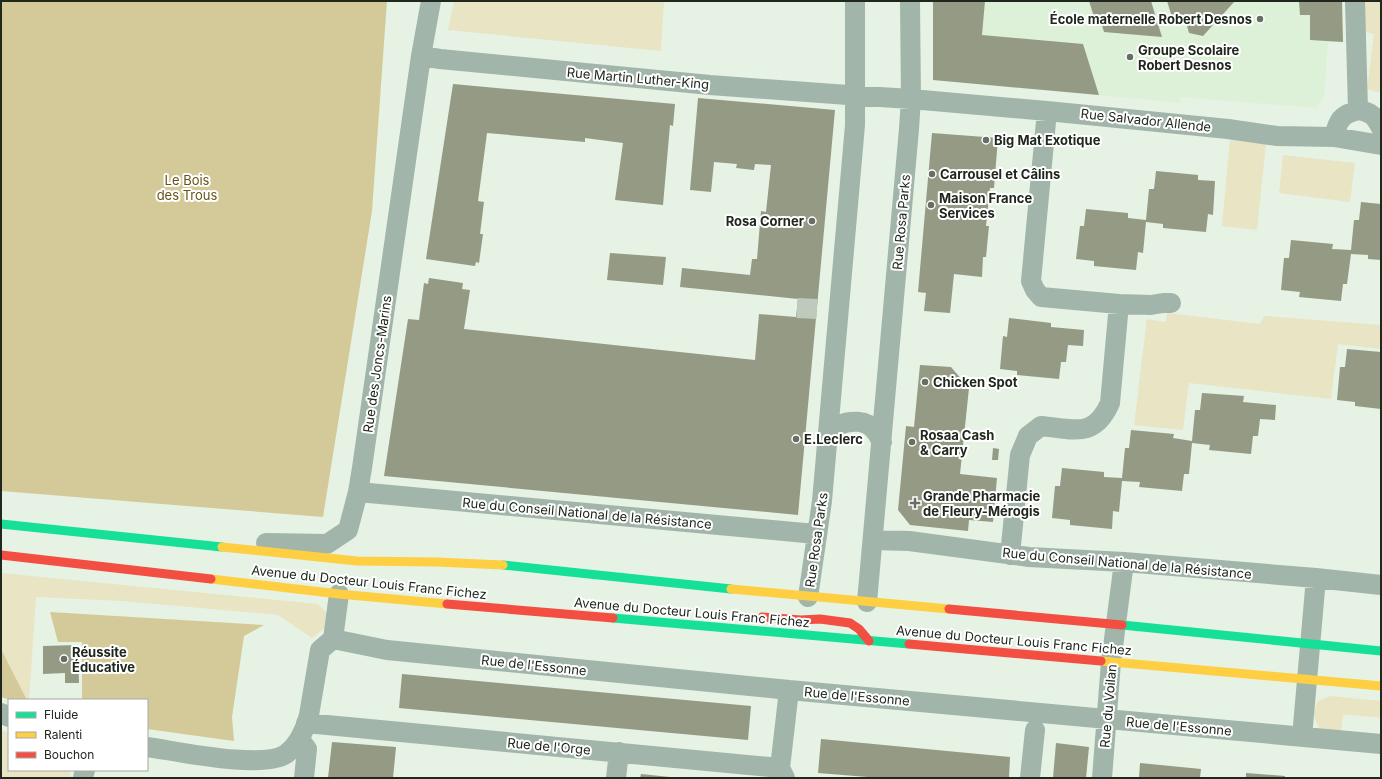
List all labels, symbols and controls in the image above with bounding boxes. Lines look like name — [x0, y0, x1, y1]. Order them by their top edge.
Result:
place label: École maternelle Robert Desnos — [1050, 11, 1252, 27]
marker: École maternelle Robert Desnos — [1255, 14, 1265, 24]
place label: Groupe Scolaire Robert Desnos — [1138, 42, 1240, 73]
marker: Groupe Scolaire Robert Desnos — [1125, 52, 1135, 62]
street label: Rue Martin Luther-King — [566, 64, 710, 92]
street label: Rue Salvador Allende — [1080, 105, 1212, 135]
place label: Big Mat Exotique — [994, 132, 1101, 148]
marker: Big Mat Exotique — [981, 135, 991, 145]
place label: Carrousel et Câlins — [940, 166, 1060, 182]
marker: Carrousel et Câlins — [927, 169, 937, 179]
park label: Le Bois des Trous — [157, 172, 218, 203]
street label: Rue Rosa Parks — [889, 173, 913, 270]
place label: Maison France Services — [939, 190, 1032, 221]
marker: Maison France Services — [926, 200, 936, 210]
place label: Rosa Corner — [726, 213, 805, 229]
marker: Rosa Corner — [807, 216, 817, 226]
street label: Rue des Joncs-Marins — [359, 294, 395, 434]
place label: Chicken Spot — [933, 374, 1018, 390]
marker: Chicken Spot — [920, 377, 930, 387]
place label: Rosaa Cash & Carry — [920, 427, 994, 458]
place label: E.Leclerc — [804, 431, 863, 447]
marker: E.Leclerc — [791, 434, 801, 444]
marker: Rosaa Cash & Carry — [907, 437, 917, 447]
place label: Grande Pharmacie de Fleury-Mérogis — [923, 488, 1041, 519]
street label: Rue Rosa Parks — [801, 491, 831, 589]
street label: Rue du Conseil National de la Résistance — [462, 494, 712, 532]
marker: Grande Pharmacie de Fleury-Mérogis — [910, 498, 920, 508]
street label: Rue du Conseil National de la Résistance — [1002, 544, 1252, 582]
street label: Avenue du Docteur Louis Franc Fichez — [251, 562, 487, 602]
street label: Avenue du Docteur Louis Franc Fichez — [574, 594, 810, 630]
street label: Avenue du Docteur Louis Franc Fichez — [896, 622, 1132, 658]
place label: Réussite Éducative — [72, 644, 135, 675]
street label: Rue de l'Essonne — [481, 652, 587, 678]
marker: Réussite Éducative — [59, 654, 69, 664]
street label: Rue du Voilan — [1096, 663, 1120, 749]
street label: Rue de l'Essonne — [804, 683, 910, 709]
legend — [8, 699, 148, 771]
text: Fluide — [44, 707, 78, 722]
street label: Rue de l'Essonne — [1126, 713, 1232, 739]
text: Ralenti — [44, 727, 82, 742]
street label: Rue de l'Orge — [507, 734, 591, 758]
text: Bouchon — [44, 747, 94, 762]

